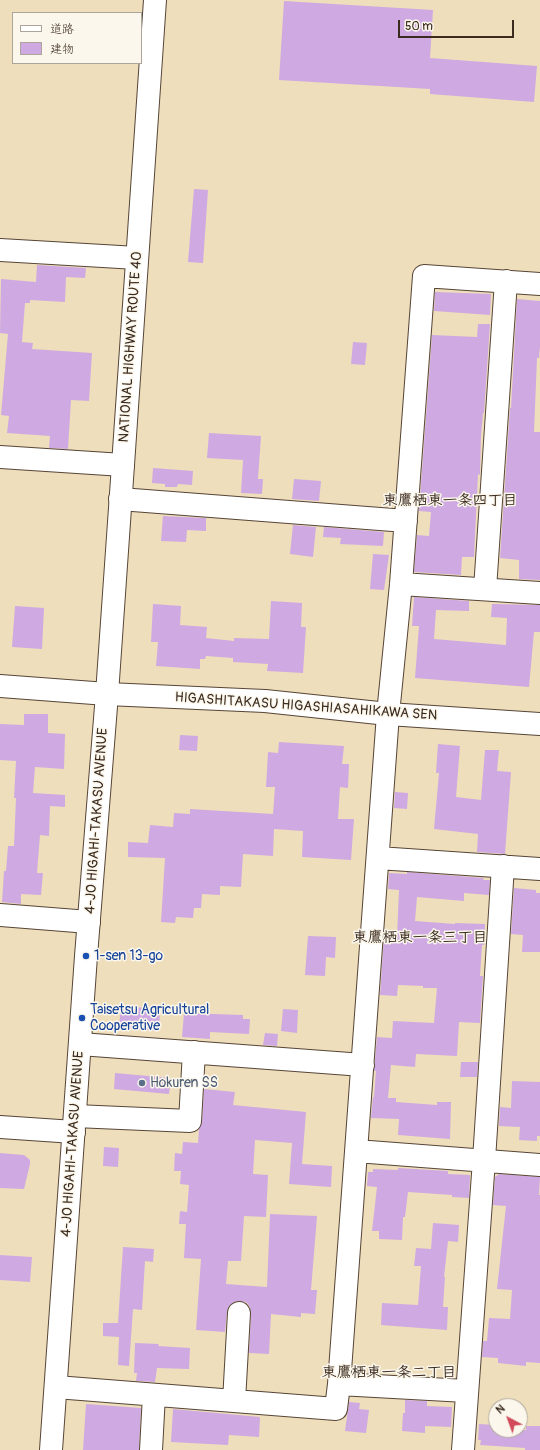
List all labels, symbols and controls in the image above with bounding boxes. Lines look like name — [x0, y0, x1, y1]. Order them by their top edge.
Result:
legend — [12, 12, 142, 64]
scale bar — [400, 12, 516, 38]
text: 50 m — [405, 19, 433, 34]
text: 道路 — [50, 22, 74, 37]
text: 建物 — [50, 42, 74, 57]
street label: NATIONAL HIGHWAY ROUTE 40 — [116, 251, 146, 443]
district label: 東鷹栖東一条四丁目 — [383, 492, 517, 510]
street label: HIGASHITAKASU HIGASHIASAHIKAWA SEN — [174, 689, 438, 725]
street label: 4-JO HIGAHI-TAKASU AVENUE — [82, 727, 112, 915]
district label: 東鷹栖東一条三丁目 — [353, 929, 487, 947]
place label: 1-sen 13-go — [94, 948, 163, 964]
marker: 1-sen 13-go — [81, 951, 91, 961]
place label: Taisetsu Agricultural Cooperative — [90, 1002, 209, 1034]
marker: Taisetsu Agricultural Cooperative — [77, 1013, 87, 1023]
street label: 4-JO HIGAHI-TAKASU AVENUE — [58, 1050, 88, 1238]
place label: Hokuren SS — [150, 1075, 218, 1091]
marker: Hokuren SS — [137, 1078, 147, 1088]
district label: 東鷹栖東一条二丁目 — [322, 1364, 456, 1382]
north arrow — [488, 1398, 528, 1438]
text: N — [493, 1402, 508, 1417]

